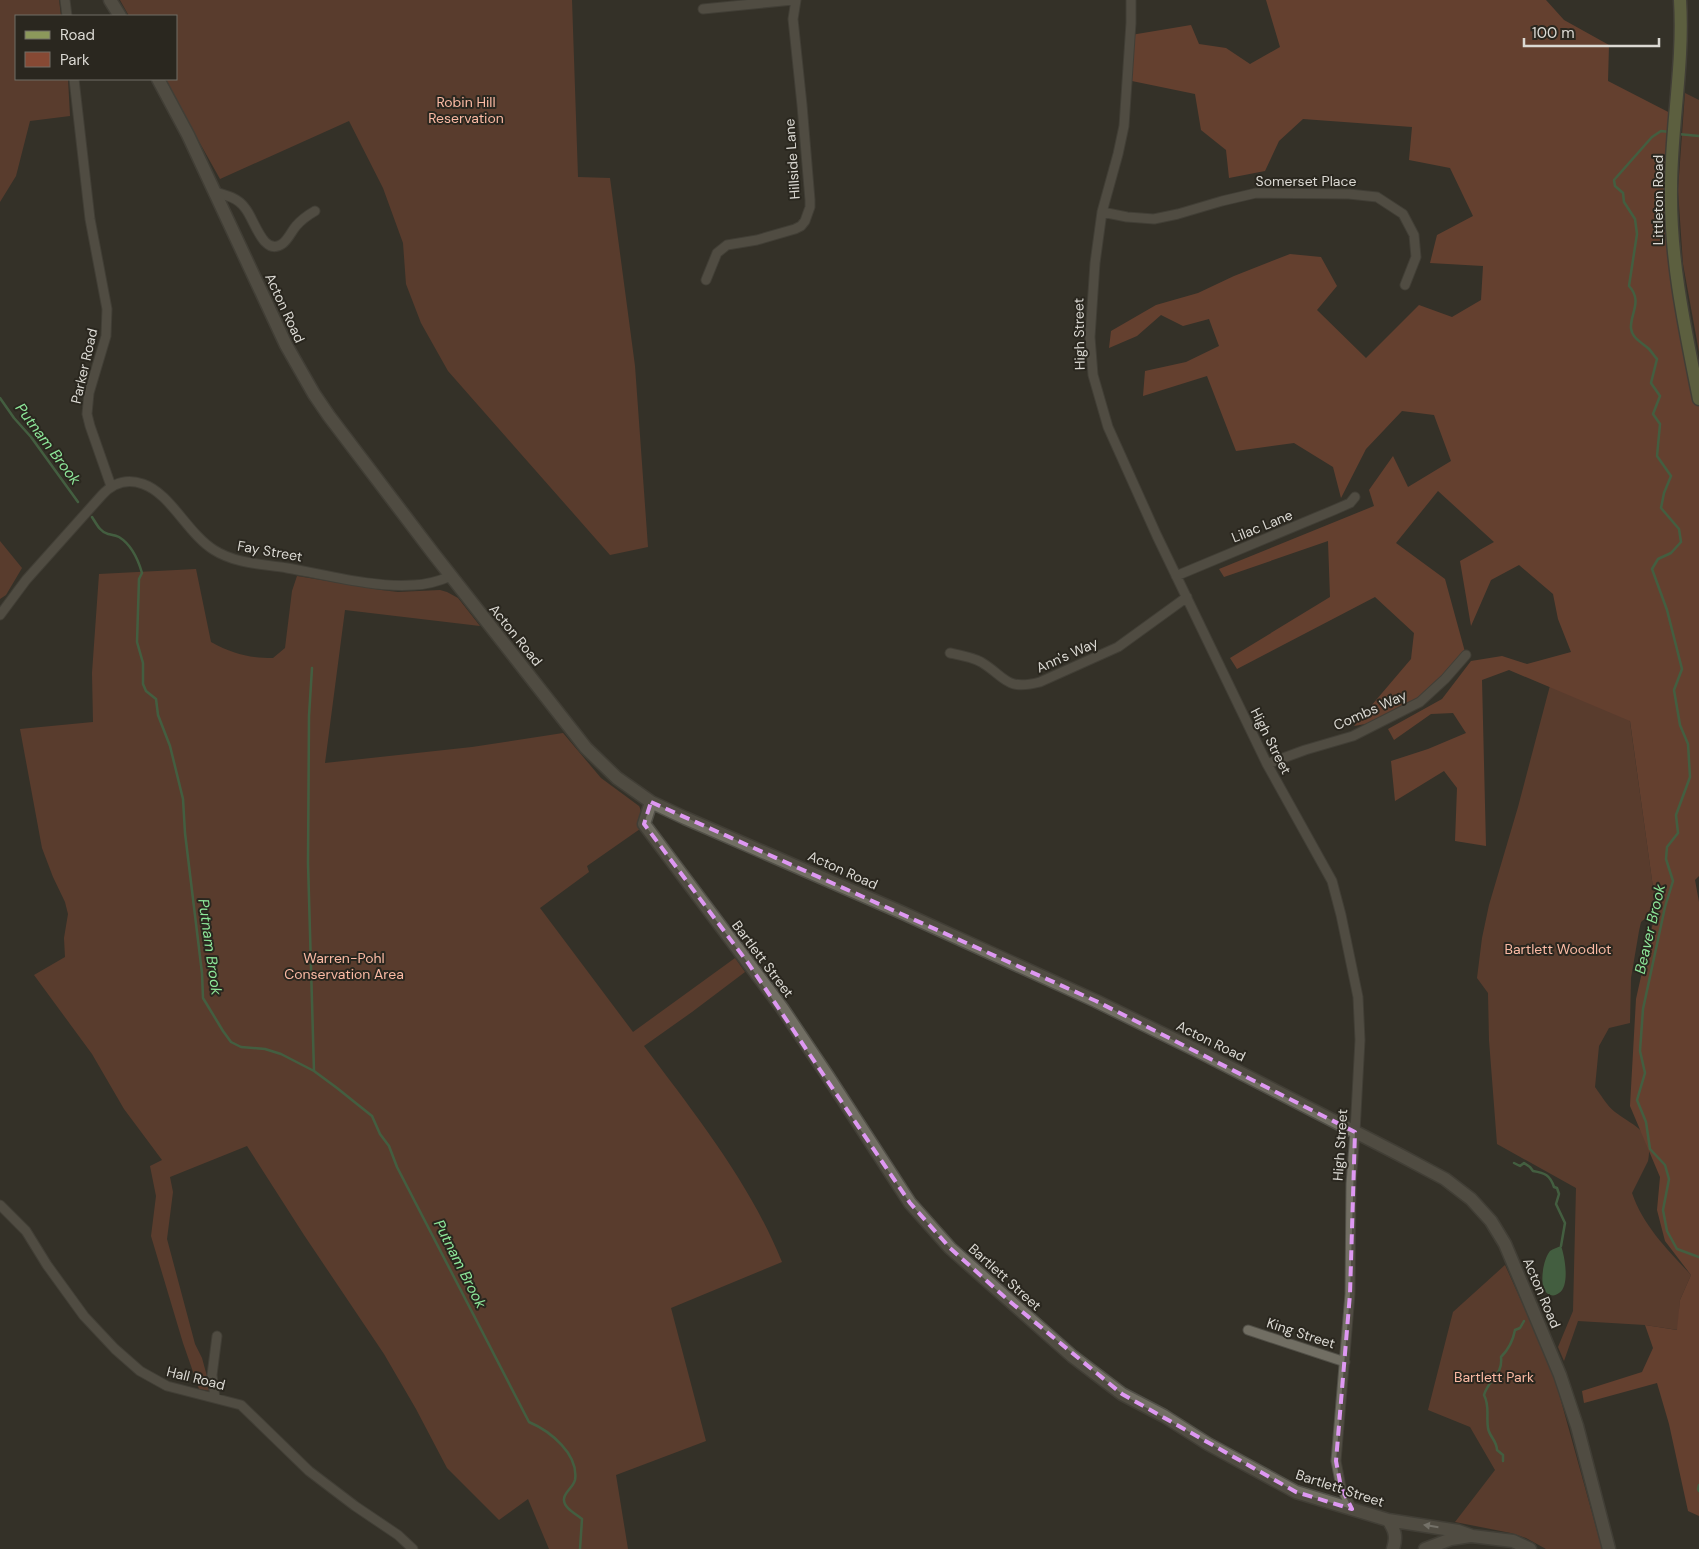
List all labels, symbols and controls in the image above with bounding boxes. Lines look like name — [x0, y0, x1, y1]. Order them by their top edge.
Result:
legend — [15, 15, 178, 80]
scale bar — [1524, 15, 1659, 47]
text: 100 m — [1532, 23, 1575, 43]
text: Road — [60, 25, 95, 45]
text: Park — [60, 50, 90, 70]
park label: Robin Hill Reservation — [428, 93, 504, 127]
street label: Hillside Lane — [780, 118, 804, 200]
street label: Littleton Road — [1649, 155, 1667, 245]
street label: Somerset Place — [1256, 172, 1356, 190]
street label: Acton Road — [261, 270, 309, 346]
street label: High Street — [1069, 298, 1089, 370]
street label: Parker Road — [67, 327, 101, 405]
water label: Putnam Brook — [11, 399, 85, 489]
street label: Lilac Lane — [1229, 506, 1295, 546]
street label: Fay Street — [236, 536, 304, 566]
street label: Acton Road — [486, 600, 546, 670]
street label: Ann's Way — [1033, 633, 1101, 677]
street label: Combs Way — [1331, 686, 1410, 734]
street label: High Street — [1247, 705, 1295, 777]
street label: Acton Road — [805, 847, 881, 893]
water label: Beaver Brook — [1630, 882, 1670, 976]
water label: Putnam Brook — [193, 897, 227, 997]
street label: Bartlett Street — [728, 917, 798, 1001]
park label: Bartlett Woodlot — [1504, 940, 1612, 958]
park label: Warren-Pohl Conservation Area — [284, 949, 404, 983]
street label: Acton Road — [1173, 1017, 1249, 1065]
street label: High Street — [1329, 1108, 1351, 1182]
water label: Putnam Brook — [429, 1216, 491, 1312]
street label: Bartlett Street — [965, 1240, 1045, 1314]
street label: Acton Road — [1519, 1255, 1565, 1331]
street label: King Street — [1265, 1314, 1337, 1352]
street label: Hall Road — [165, 1362, 227, 1394]
park label: Bartlett Park — [1454, 1368, 1534, 1386]
street label: Bartlett Street — [1293, 1465, 1387, 1511]
one-way arrow — [1422, 1522, 1438, 1530]

